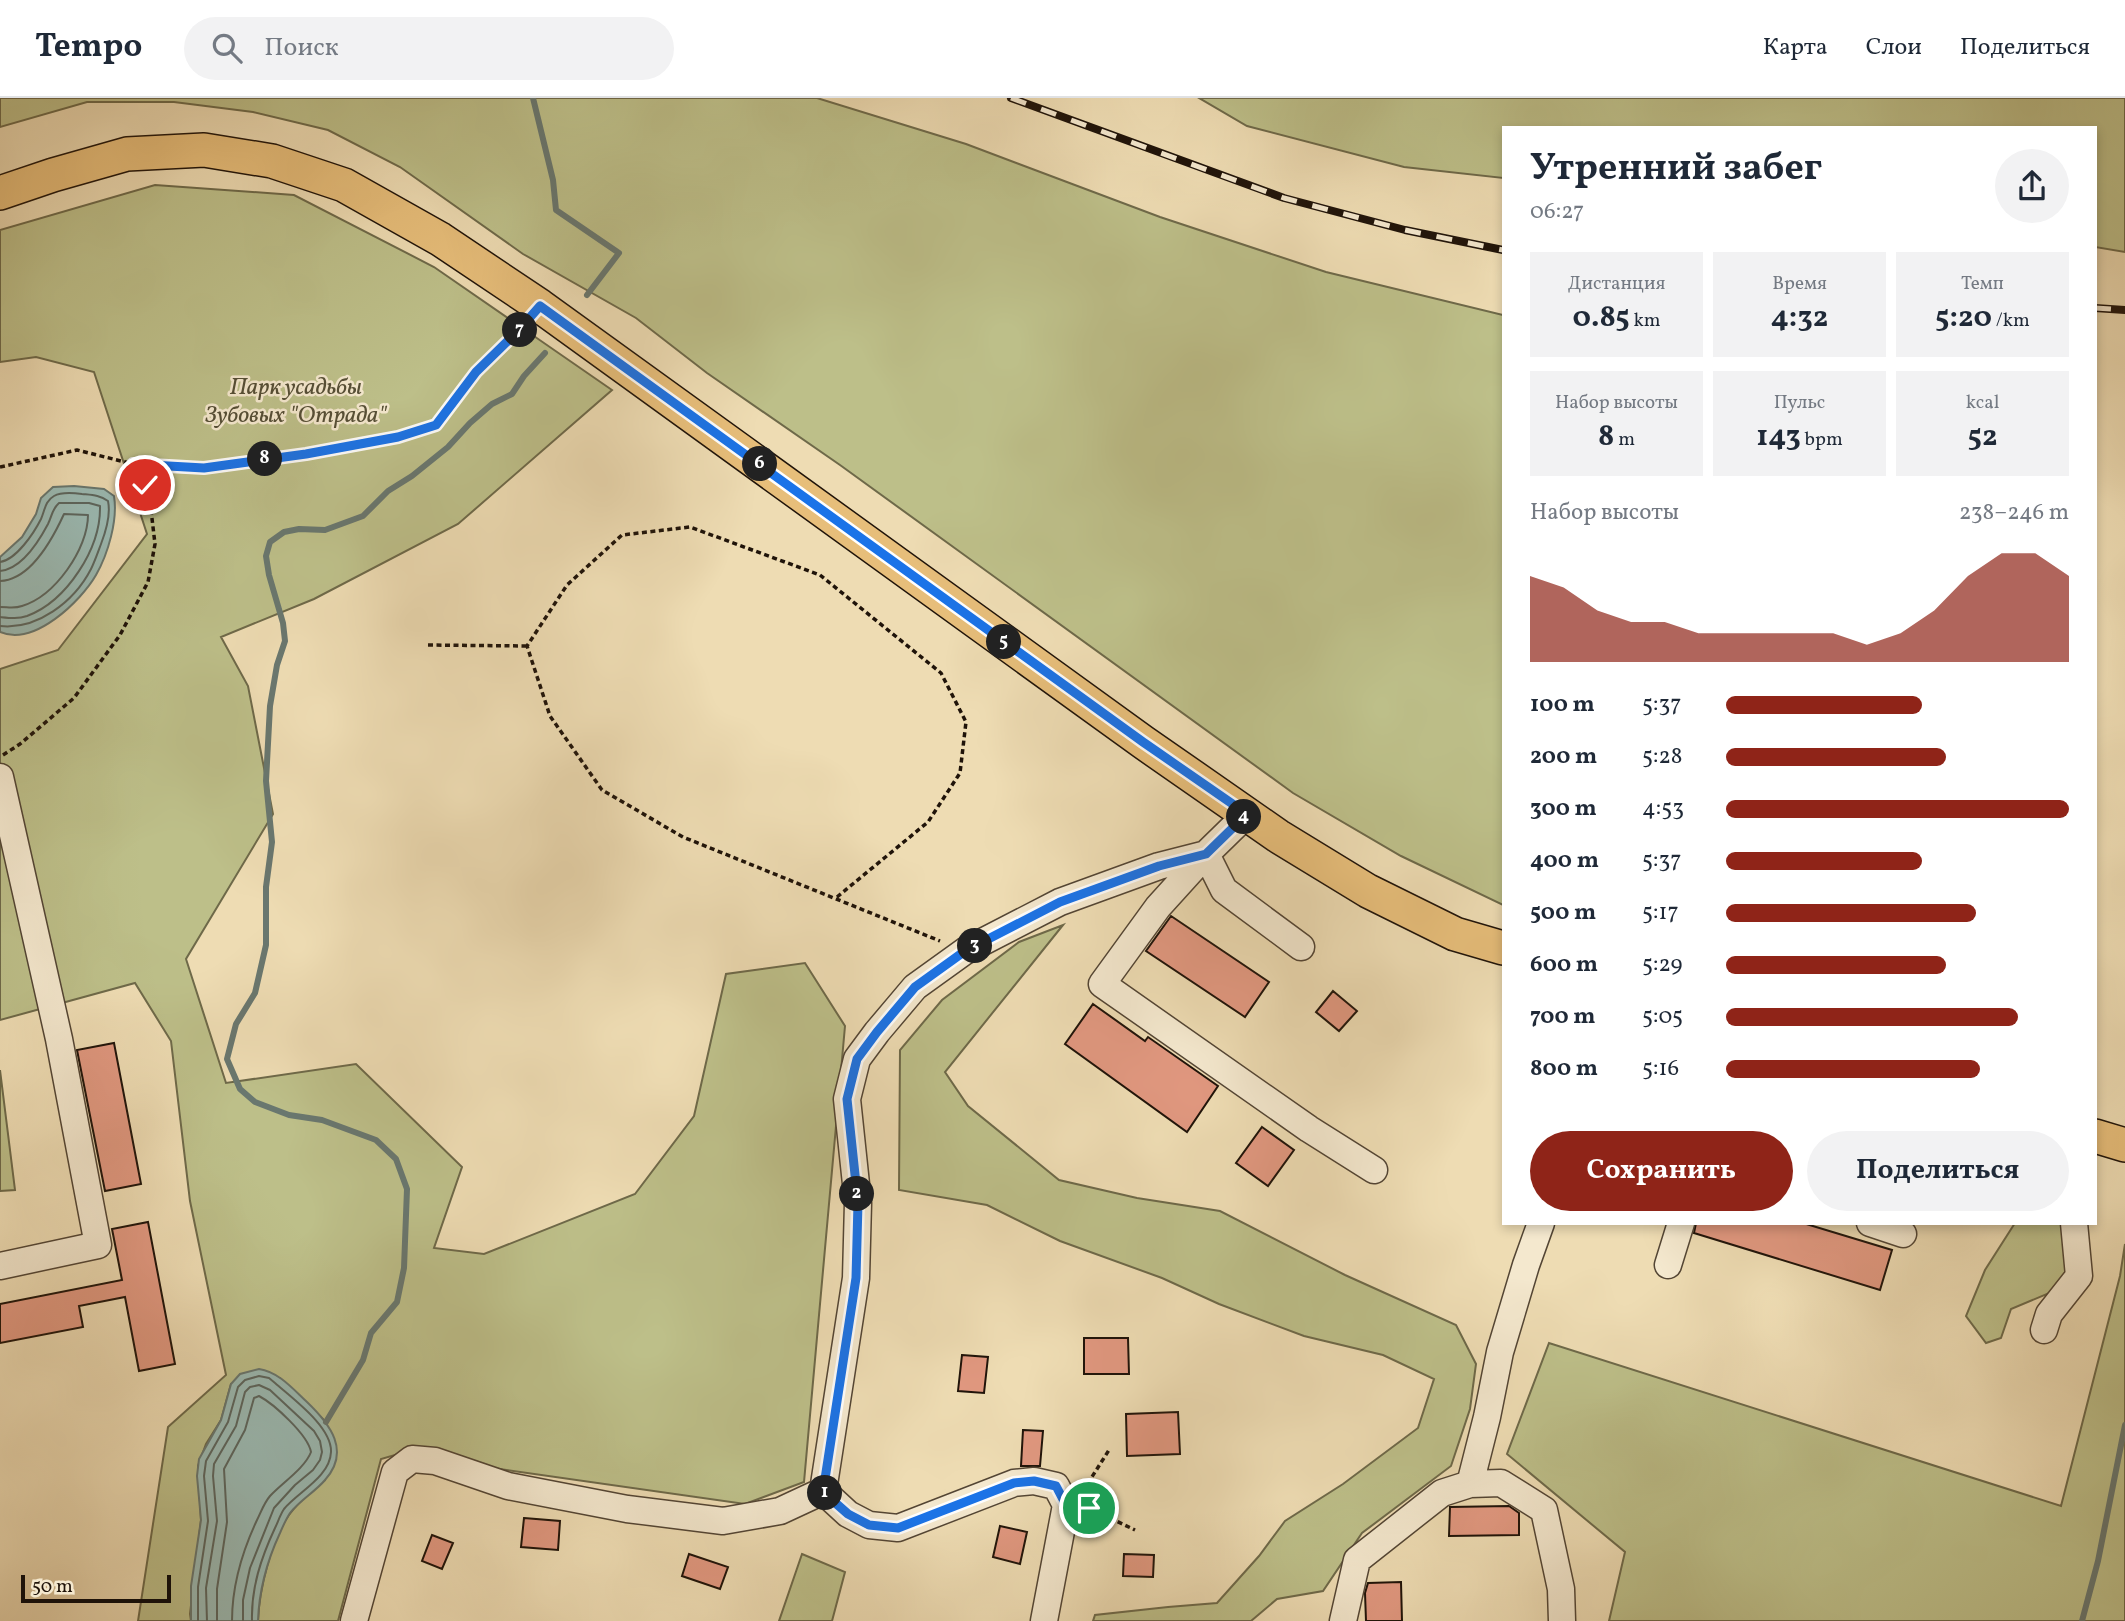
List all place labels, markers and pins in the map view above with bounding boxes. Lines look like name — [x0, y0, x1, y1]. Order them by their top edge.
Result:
pin: 7 — [503, 313, 538, 348]
pin: 8 — [247, 442, 282, 476]
pin: 6 — [742, 446, 778, 482]
pin — [115, 455, 175, 515]
pin: 5 — [986, 624, 1021, 660]
pin: 4 — [1226, 800, 1262, 834]
pin: 3 — [958, 928, 992, 964]
pin: 2 — [840, 1176, 874, 1212]
pin: 1 — [808, 1476, 842, 1510]
pin — [1059, 1478, 1119, 1538]

